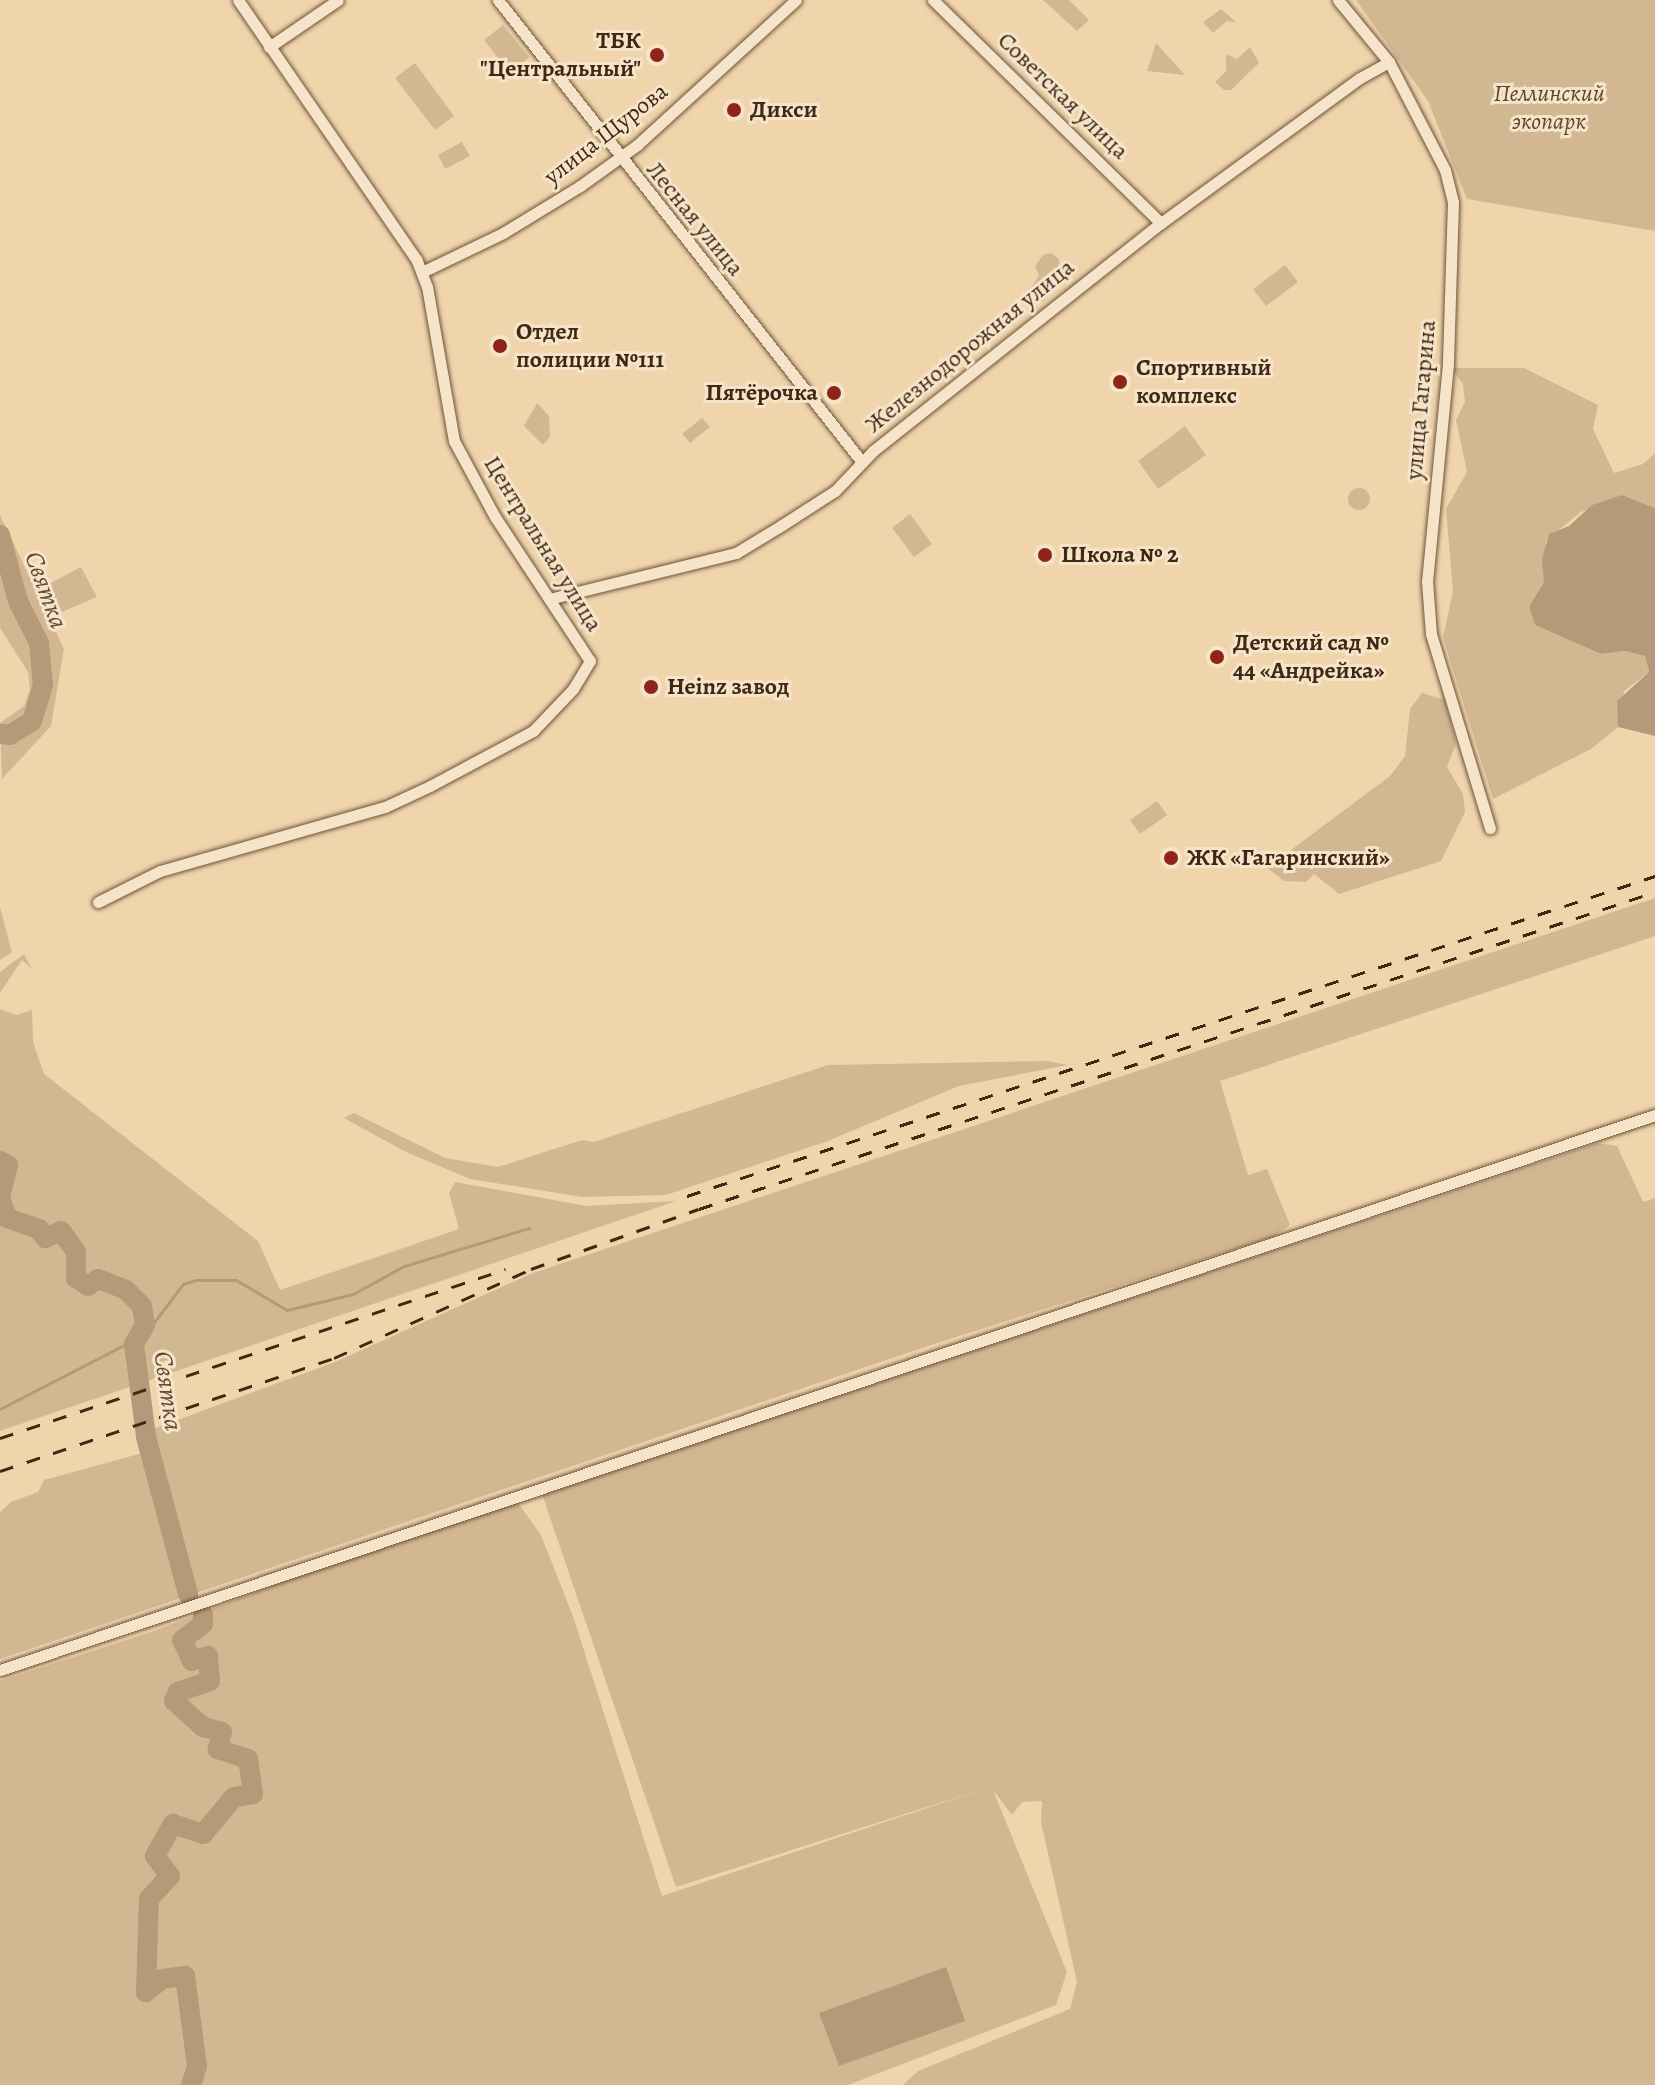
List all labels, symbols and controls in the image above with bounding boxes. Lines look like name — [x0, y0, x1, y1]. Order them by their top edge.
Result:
street label: Советская улица — [992, 26, 1134, 166]
place label: ТБК "Центральный" — [480, 27, 641, 83]
marker: ТБК "Центральный" — [648, 46, 666, 64]
street label: улица Щурова — [538, 77, 674, 191]
park label: Пеллинский экопарк — [1493, 80, 1605, 136]
place label: Дикси — [750, 96, 818, 124]
marker: Дикси — [725, 101, 743, 119]
street label: Лесная улица — [640, 156, 750, 282]
street label: Железнодорожная улица — [860, 253, 1080, 439]
place label: Отдел полиции №111 — [516, 318, 664, 374]
street label: улица Гагарина — [1400, 319, 1442, 481]
marker: Отдел полиции №111 — [491, 337, 509, 355]
place label: Спортивный комплекс — [1136, 354, 1272, 410]
marker: Спортивный комплекс — [1111, 373, 1129, 391]
place label: Пятёрочка — [705, 379, 818, 407]
marker: Пятёрочка — [825, 384, 843, 402]
street label: Центральная улица — [477, 451, 609, 637]
place label: Школа № 2 — [1061, 541, 1178, 569]
marker: Школа № 2 — [1036, 546, 1054, 564]
water label: Святка — [18, 547, 74, 633]
place label: Детский сад № 44 «Андрейка» — [1233, 629, 1389, 685]
marker: Детский сад № 44 «Андрейка» — [1208, 648, 1226, 666]
place label: Heinz завод — [667, 673, 789, 701]
marker: Heinz завод — [642, 678, 660, 696]
place label: ЖК «Гагаринский» — [1187, 844, 1390, 872]
marker: ЖК «Гагаринский» — [1162, 849, 1180, 867]
water label: Святка — [147, 1349, 189, 1433]

